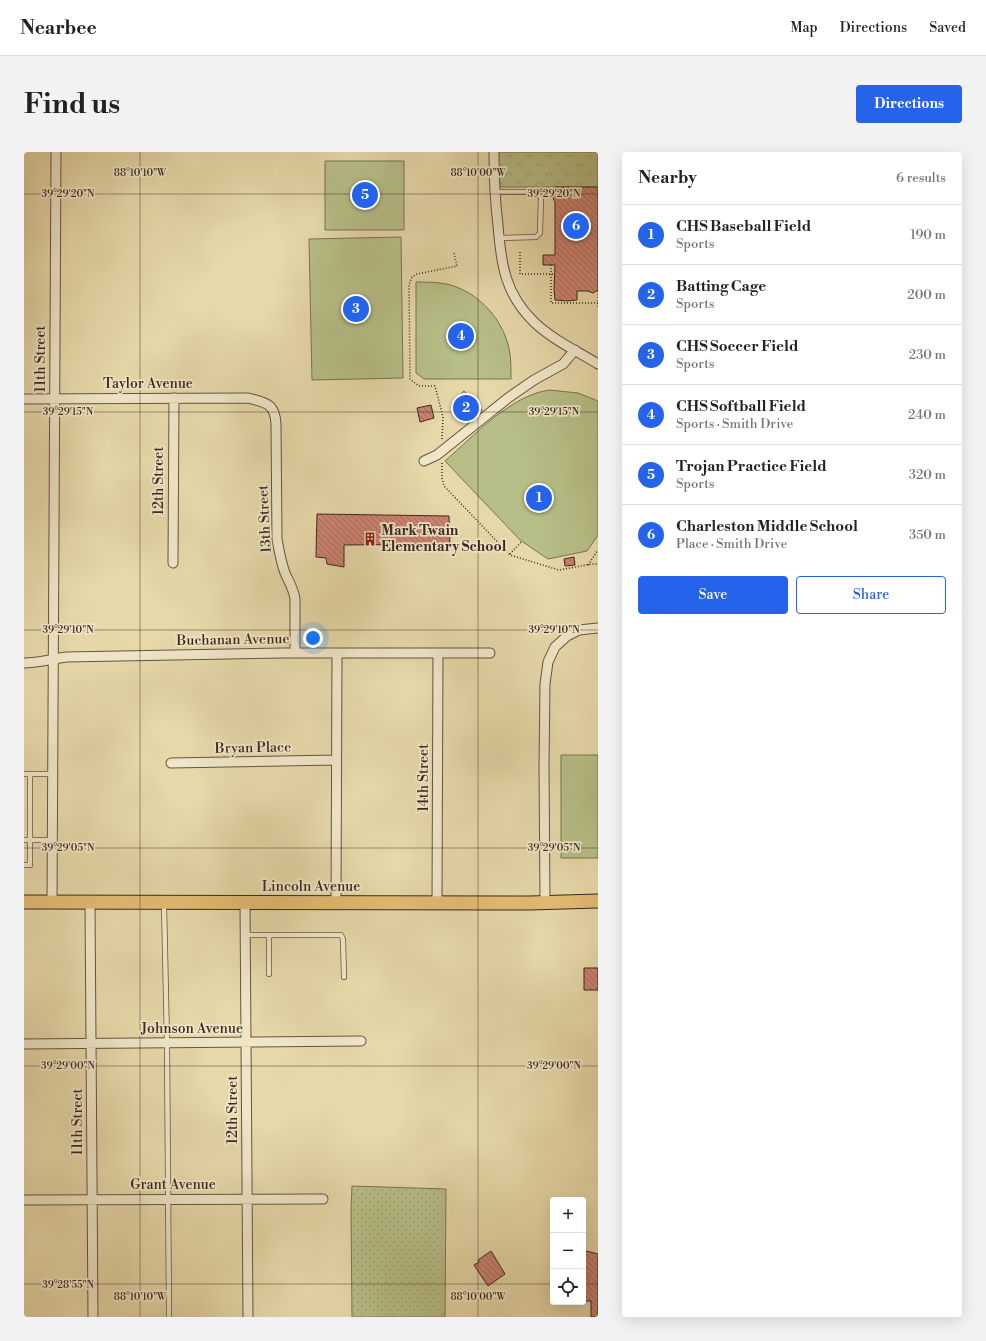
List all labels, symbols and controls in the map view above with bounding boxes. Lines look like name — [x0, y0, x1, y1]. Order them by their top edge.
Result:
text: Nearbee — [20, 16, 97, 40]
text: Map — [790, 19, 818, 37]
text: Directions — [840, 19, 907, 37]
text: Saved — [929, 19, 966, 37]
button: Directions — [856, 85, 962, 123]
text: Find us — [24, 87, 120, 122]
text: 88°10'10"W — [114, 167, 167, 179]
text: 88°10'00"W — [450, 167, 506, 179]
text: Nearby — [638, 167, 697, 189]
text: 6 results — [896, 170, 946, 186]
pin: 5 — [352, 180, 378, 210]
text: 39°29'20"N — [42, 188, 95, 200]
text: 39°29'20"N — [528, 188, 581, 200]
pin: 6 — [563, 211, 589, 241]
text: CHS Baseball Field — [676, 217, 811, 236]
text: 1 — [648, 227, 654, 243]
text: 190 m — [910, 227, 946, 243]
text: Sports — [676, 236, 715, 252]
text: Batting Cage — [676, 277, 766, 296]
text: 2 — [647, 287, 655, 303]
text: 200 m — [907, 287, 946, 303]
pin: 3 — [343, 294, 369, 324]
text: Sports — [676, 296, 715, 312]
pin: 4 — [448, 321, 474, 351]
street label: 11th Street — [32, 326, 50, 392]
text: CHS Soccer Field — [676, 337, 798, 356]
text: 3 — [647, 347, 655, 363]
text: 230 m — [909, 347, 946, 363]
text: Sports — [676, 356, 715, 372]
street label: Taylor Avenue — [103, 375, 193, 393]
pin: 2 — [453, 393, 479, 423]
text: CHS Softball Field — [676, 397, 806, 416]
text: 39°29'15"N — [43, 406, 94, 418]
text: 39°29'15"N — [529, 406, 580, 418]
text: 4 — [647, 407, 655, 423]
text: 240 m — [908, 407, 946, 423]
text: Sports · Smith Drive — [676, 416, 793, 432]
street label: 12th Street — [150, 447, 168, 515]
text: Trojan Practice Field — [676, 457, 827, 476]
text: 5 — [647, 467, 655, 483]
text: 320 m — [909, 467, 946, 483]
text: Sports — [676, 476, 715, 492]
pin: 1 — [526, 483, 552, 513]
street label: 13th Street — [254, 484, 276, 553]
text: Charleston Middle School — [676, 517, 858, 536]
place label: Mark Twain Elementary School — [381, 522, 507, 556]
text: 6 — [647, 527, 655, 543]
text: 350 m — [909, 527, 946, 543]
building icon: Mark Twain Elementary School — [362, 531, 378, 547]
text: Place · Smith Drive — [676, 536, 787, 552]
button: Save — [638, 576, 788, 614]
button: Share — [796, 576, 946, 614]
text: 39°29'10"N — [42, 624, 94, 636]
text: 39°29'10"N — [528, 624, 580, 636]
your location — [303, 628, 323, 648]
street label: Buchanan Avenue — [175, 630, 290, 650]
street label: Bryan Place — [214, 738, 291, 758]
street label: 14th Street — [415, 744, 433, 812]
text: 39°29'05"N — [42, 842, 95, 854]
text: 39°29'05"N — [528, 842, 581, 854]
street label: Lincoln Avenue — [262, 878, 360, 896]
street label: Johnson Avenue — [140, 1020, 243, 1038]
text: 39°29'00"N — [41, 1060, 95, 1072]
text: 39°29'00"N — [527, 1060, 581, 1072]
street label: 12th Street — [224, 1076, 242, 1144]
street label: 11th Street — [69, 1089, 87, 1155]
street label: Grant Avenue — [130, 1176, 216, 1194]
map controls — [550, 1197, 586, 1305]
button: + — [550, 1197, 586, 1233]
button: − — [550, 1233, 586, 1269]
button: locate — [550, 1269, 586, 1305]
text: 39°28'55"N — [42, 1279, 94, 1291]
text: 88°10'10"W — [114, 1291, 167, 1303]
text: 88°10'00"W — [450, 1291, 506, 1303]

